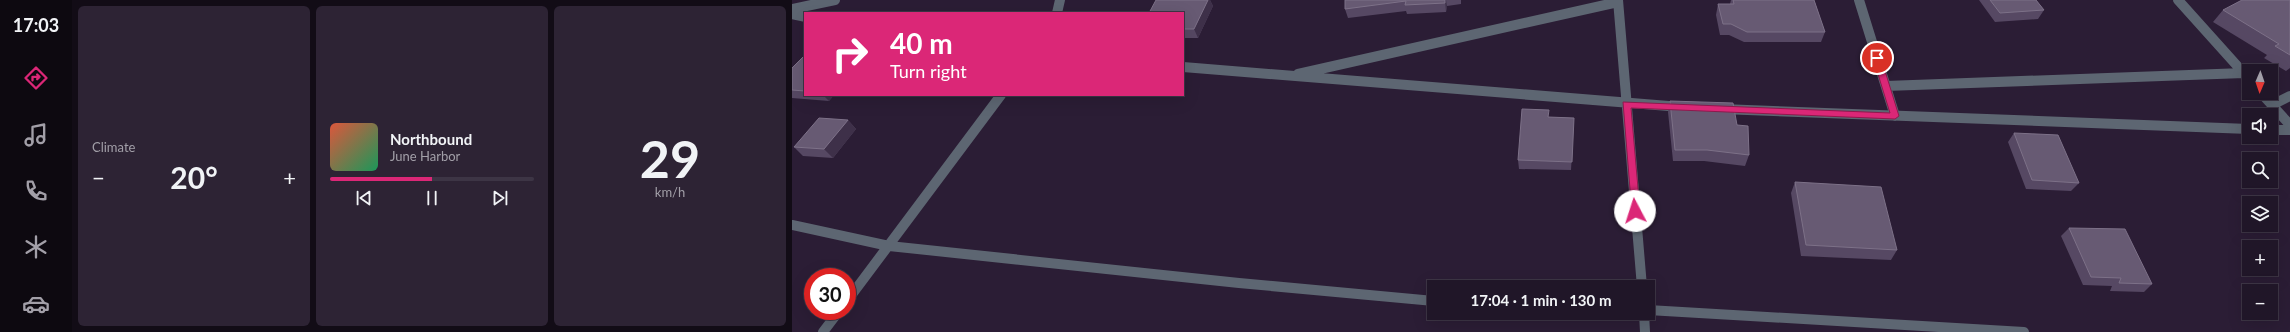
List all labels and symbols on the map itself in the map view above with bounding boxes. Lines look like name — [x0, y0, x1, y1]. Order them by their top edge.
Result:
pin — [1860, 41, 1894, 75]
north arrow — [2242, 64, 2278, 100]
position arrow — [1614, 190, 1656, 232]
speed limit sign: 30 — [804, 268, 856, 320]

